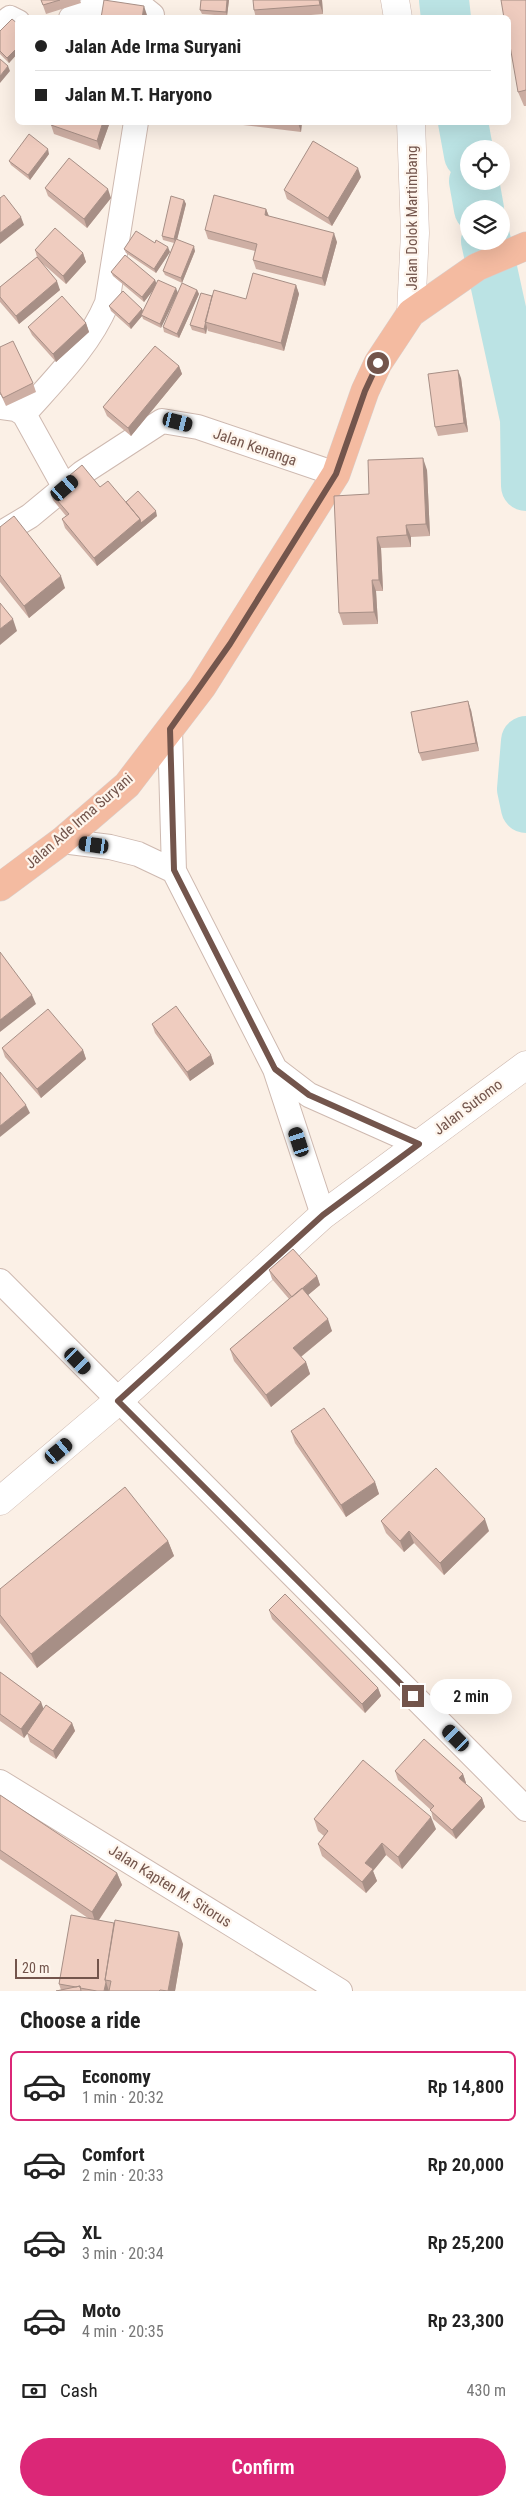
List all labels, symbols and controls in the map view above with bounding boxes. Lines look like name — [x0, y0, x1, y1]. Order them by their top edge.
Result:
text: Jalan Ade Irma Suryani — [65, 35, 241, 58]
text: Jalan M.T. Haryono — [65, 83, 212, 106]
map controls — [460, 140, 510, 250]
button: locate — [460, 140, 510, 190]
street label: Jalan Dolok Martimbang — [403, 146, 421, 290]
button: layers — [460, 200, 510, 250]
route start — [367, 352, 389, 374]
car — [161, 411, 194, 433]
street label: Jalan Kenanga — [211, 424, 299, 470]
car — [48, 472, 81, 504]
street label: Jalan Ade Irma Suryani — [22, 769, 136, 873]
car — [78, 835, 109, 855]
street label: Jalan Sutomo — [430, 1075, 506, 1139]
car — [287, 1125, 310, 1159]
car — [62, 1345, 93, 1377]
car — [42, 1436, 75, 1466]
callout: 2 min — [430, 1678, 513, 1714]
route end — [402, 1685, 424, 1707]
text: 2 min — [453, 1687, 489, 1706]
car — [440, 1722, 471, 1754]
street label: Jalan Kapten M. Sitorus — [105, 1841, 235, 1931]
scale bar — [15, 1956, 99, 1979]
text: 20 m — [22, 1960, 50, 1976]
text: Choose a ride — [20, 2008, 141, 2033]
icon: car — [22, 2064, 67, 2109]
text: Economy — [82, 2065, 151, 2088]
text: Rp 14,800 — [428, 2075, 504, 2098]
text: 1 min · 20:32 — [82, 2088, 164, 2107]
icon: car — [22, 2142, 67, 2187]
text: Comfort — [82, 2143, 145, 2166]
text: Rp 20,000 — [428, 2153, 504, 2176]
text: 2 min · 20:33 — [82, 2166, 164, 2185]
icon: car — [22, 2220, 67, 2265]
text: XL — [82, 2221, 102, 2244]
text: Rp 25,200 — [428, 2231, 504, 2254]
text: 3 min · 20:34 — [82, 2244, 164, 2263]
icon: car — [22, 2298, 67, 2343]
text: Moto — [82, 2299, 121, 2322]
text: Rp 23,300 — [428, 2309, 504, 2332]
text: 4 min · 20:35 — [82, 2322, 164, 2341]
icon: cash — [20, 2377, 48, 2405]
text: Cash — [60, 2379, 98, 2402]
text: 430 m — [467, 2381, 506, 2400]
button: Confirm — [20, 2438, 506, 2496]

